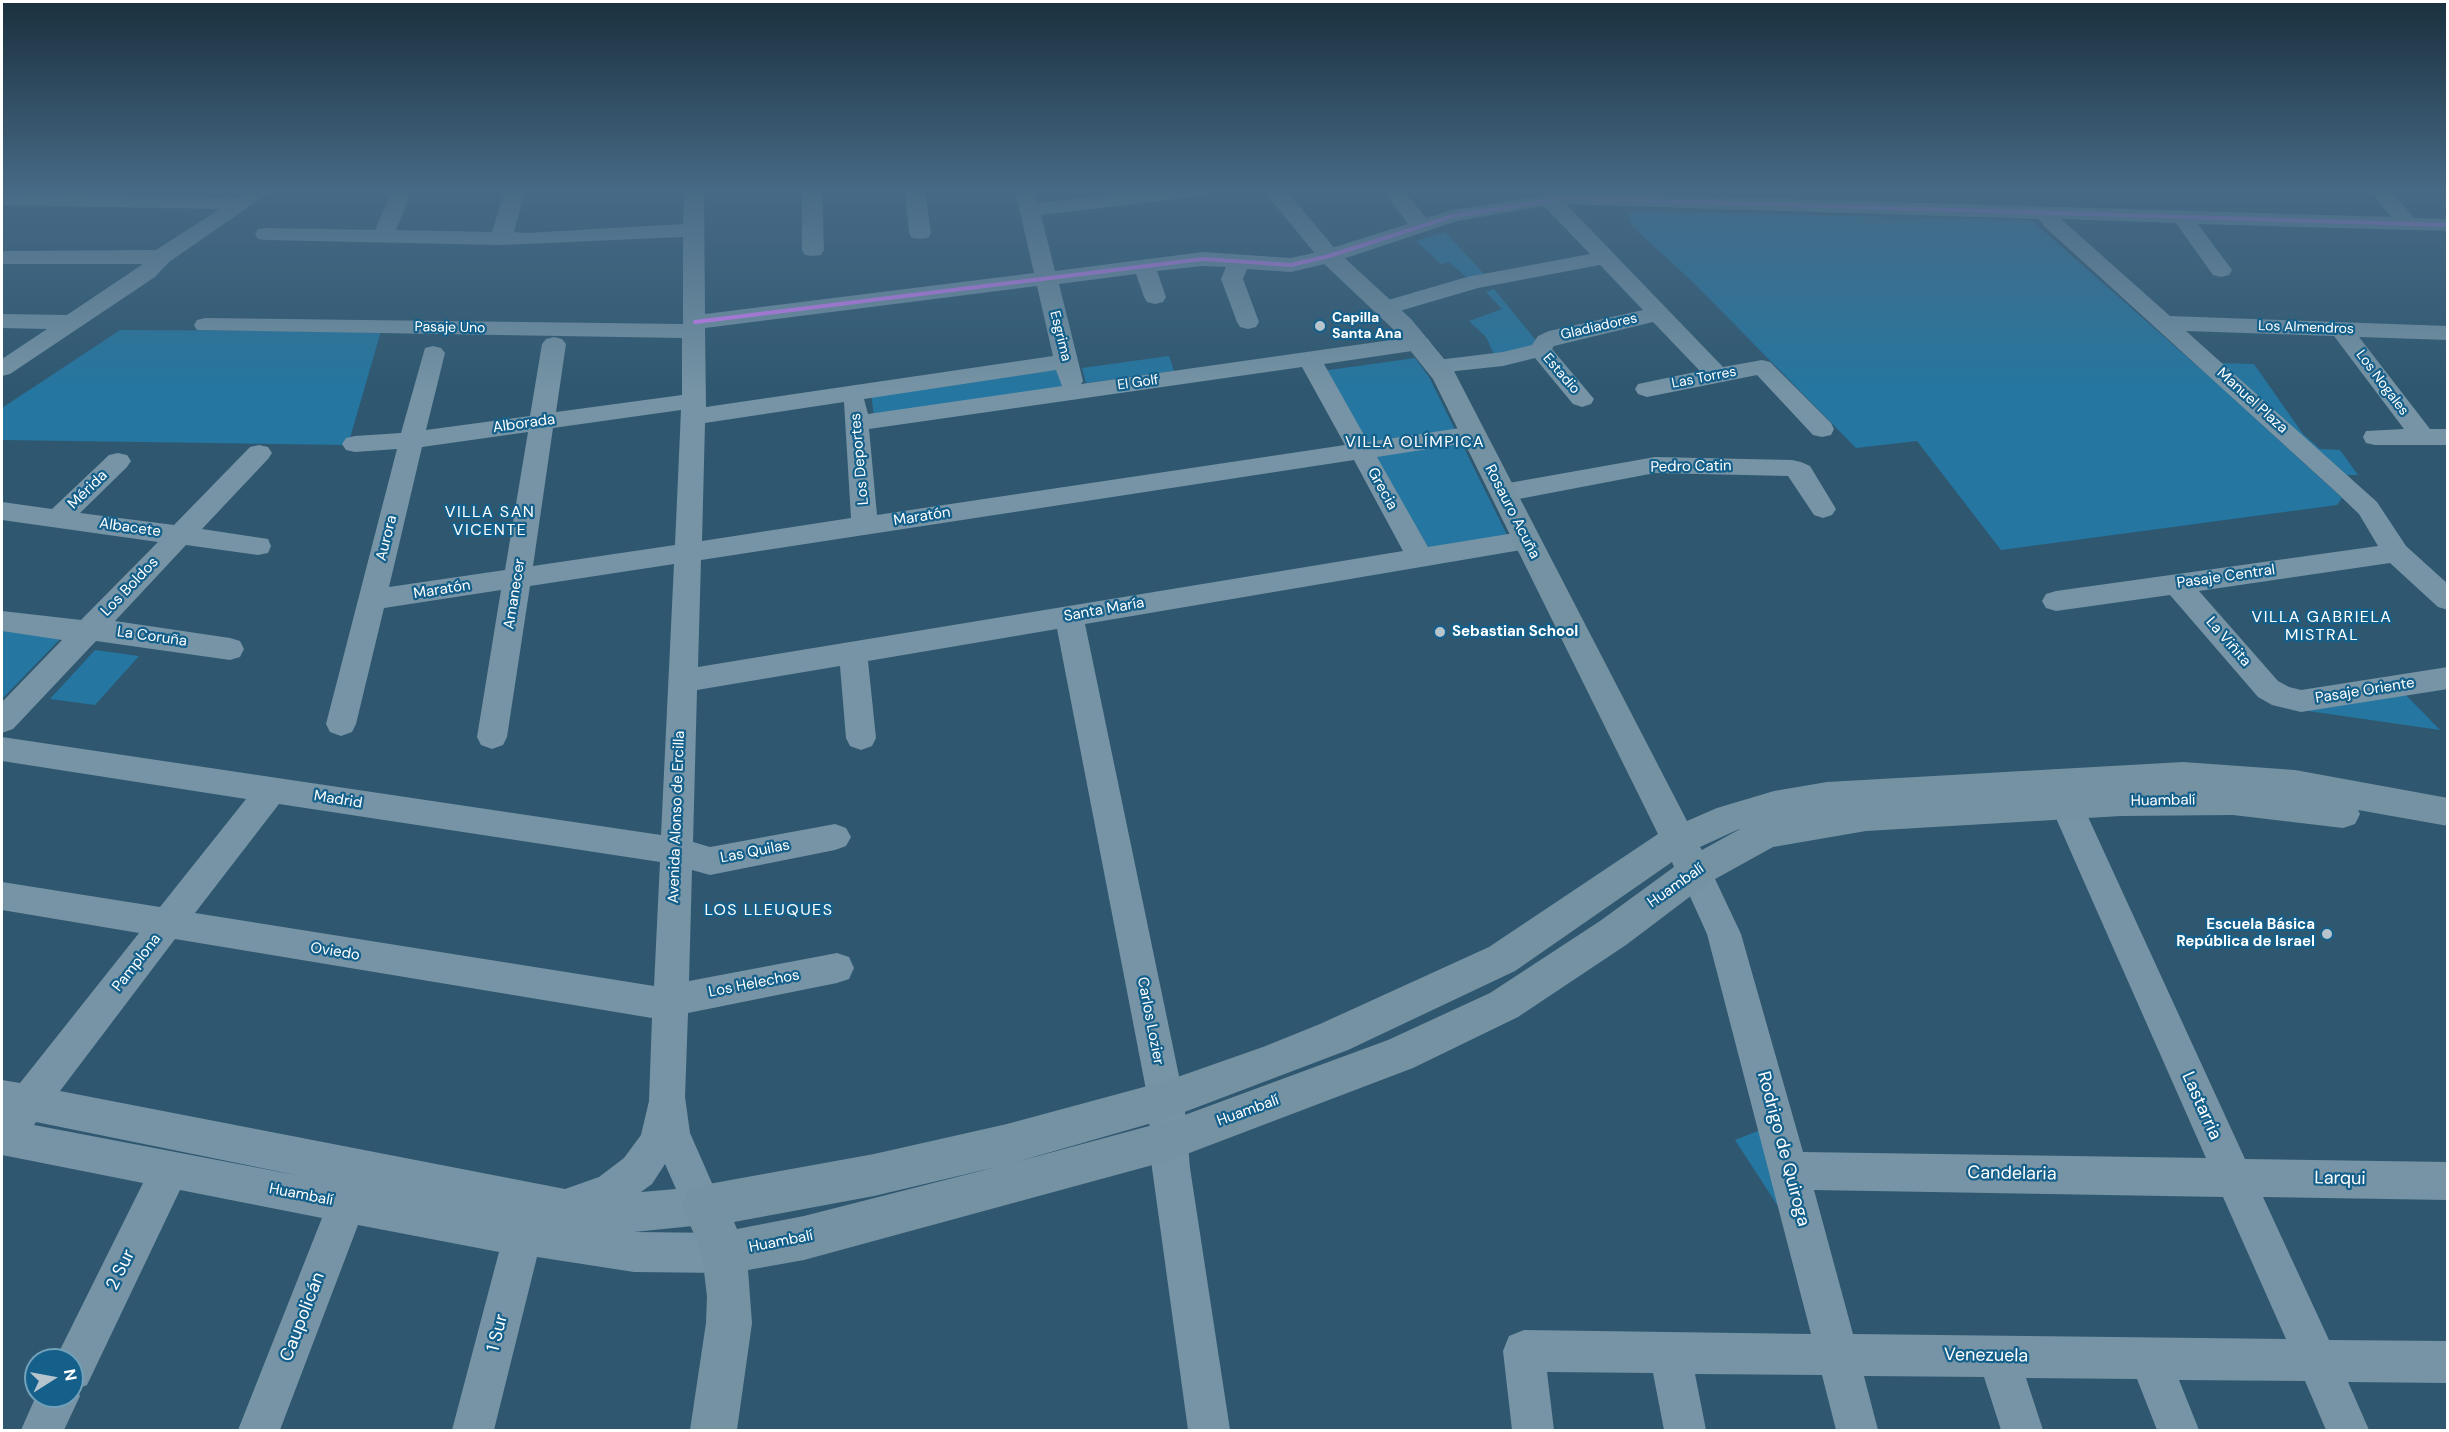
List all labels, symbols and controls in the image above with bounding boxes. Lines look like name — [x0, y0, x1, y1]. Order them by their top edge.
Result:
street label: Esgrima — [1046, 309, 1074, 363]
place label: Capilla Santa Ana — [1332, 310, 1402, 342]
street label: Gladiadores — [1559, 310, 1639, 344]
street label: Los Almendros — [2258, 318, 2354, 338]
street label: Pasaje Uno — [415, 319, 485, 337]
marker: Capilla Santa Ana — [1313, 319, 1327, 333]
street label: Los Nogales — [2352, 347, 2412, 419]
street label: Estadio — [1539, 350, 1583, 398]
street label: Las Torres — [1670, 363, 1738, 393]
street label: Manuel Plaza — [2213, 365, 2291, 437]
street label: El Golf — [1116, 372, 1160, 394]
street label: Alborada — [492, 411, 556, 437]
street label: Los Deportes — [847, 412, 873, 506]
district label: VILLA OLÍMPICA — [1345, 433, 1485, 453]
street label: Pedro Catin — [1650, 457, 1732, 477]
street label: Rosauro Acuña — [1481, 462, 1543, 562]
street label: Grecia — [1363, 465, 1401, 513]
street label: Mérida — [65, 467, 111, 513]
district label: VILLA SAN VICENTE — [445, 503, 535, 541]
street label: Maratón — [892, 504, 952, 530]
street label: Aurora — [373, 513, 401, 563]
street label: Albacete — [98, 515, 162, 541]
street label: Los Boldos — [97, 554, 163, 620]
street label: Amanecer — [501, 557, 529, 631]
street label: Pasaje Central — [2176, 561, 2276, 593]
street label: Maratón — [412, 577, 472, 603]
street label: Santa María — [1062, 594, 1146, 626]
district label: VILLA GABRIELA MISTRAL — [2252, 608, 2392, 646]
street label: La Viñita — [2202, 613, 2254, 671]
street label: La Coruña — [116, 623, 188, 651]
place label: Sebastian School — [1452, 623, 1578, 641]
marker: Sebastian School — [1433, 625, 1447, 639]
street label: Pasaje Oriente — [2314, 674, 2416, 708]
street label: Avenida Alonso de Ercilla — [665, 730, 689, 904]
street label: Madrid — [313, 787, 363, 813]
street label: Huambalí — [2131, 791, 2195, 811]
street label: Las Quilas — [719, 836, 791, 868]
street label: Huambalí — [1644, 860, 1708, 912]
district label: LOS LLEUQUES — [705, 901, 833, 921]
place label: Escuela Básica República de Israel — [2176, 916, 2315, 951]
marker: Escuela Básica República de Israel — [2320, 927, 2334, 941]
street label: Pamplona — [109, 931, 165, 995]
street label: Oviedo — [309, 939, 361, 965]
street label: Los Helechos — [707, 966, 801, 1002]
street label: Carlos Lozier — [1133, 975, 1167, 1067]
street label: Rodrigo de Quiroga — [1752, 1069, 1814, 1229]
street label: Lastarria — [2176, 1069, 2226, 1143]
street label: Huambalí — [1215, 1091, 1281, 1131]
street label: Candelaria — [1967, 1162, 2057, 1186]
street label: Larqui — [2314, 1168, 2366, 1190]
street label: Huambalí — [268, 1180, 334, 1210]
street label: Huambalí — [748, 1227, 814, 1257]
street label: 2 Sur — [102, 1246, 140, 1294]
street label: Caupolicán — [276, 1269, 330, 1365]
street label: 1 Sur — [483, 1312, 513, 1354]
street label: Venezuela — [1944, 1344, 2028, 1368]
north arrow — [24, 1348, 84, 1408]
text: N — [59, 1367, 82, 1383]

